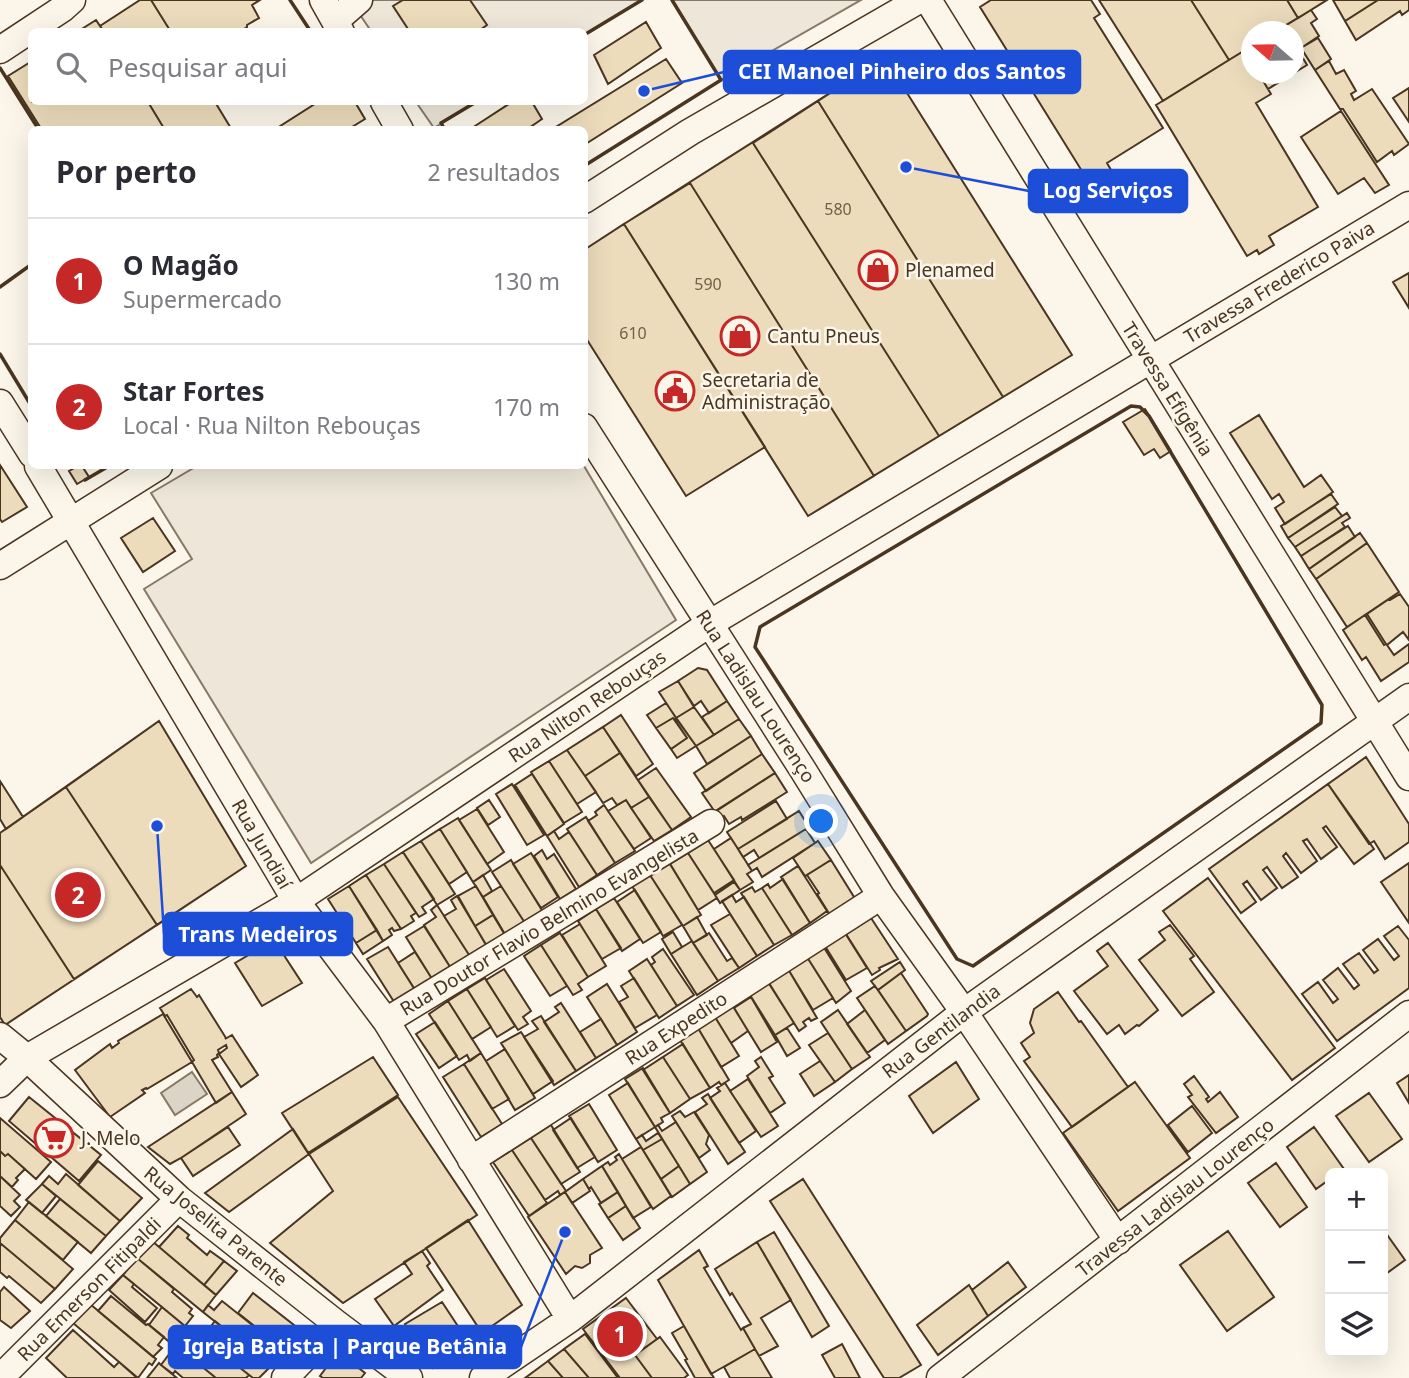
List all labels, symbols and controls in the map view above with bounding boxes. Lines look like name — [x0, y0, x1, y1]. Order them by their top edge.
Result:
north arrow — [1241, 21, 1304, 84]
search box — [28, 28, 588, 105]
icon: search — [52, 48, 90, 86]
text: Pesquisar aqui — [108, 49, 288, 85]
callout: CEI Manoel Pinheiro dos Santos — [724, 51, 1080, 93]
text: CEI Manoel Pinheiro dos Santos — [738, 57, 1066, 85]
text: Por perto — [56, 151, 197, 192]
text: 2 resultados — [427, 156, 560, 188]
callout: Log Serviços — [1029, 170, 1187, 212]
text: Log Serviços — [1043, 176, 1173, 204]
house number: 580 — [824, 198, 852, 220]
street label: Travessa Frederico Paiva — [1179, 215, 1379, 349]
text: O Magão — [123, 247, 239, 283]
shop icon: Plenamed — [857, 249, 899, 291]
place label: Plenamed — [905, 257, 995, 283]
text: 1 — [72, 265, 86, 297]
text: 130 m — [493, 265, 560, 297]
house number: 590 — [694, 273, 722, 295]
text: Supermercado — [123, 283, 282, 315]
shop icon: Cantu Pneus — [719, 315, 761, 357]
street label: Travessa Efigênia — [1116, 317, 1220, 461]
house number: 610 — [619, 322, 647, 344]
place label: Cantu Pneus — [767, 323, 880, 349]
place label: Secretaria de Administração — [702, 367, 831, 415]
public building icon: Secretaria de Administração — [654, 370, 696, 412]
text: Star Fortes — [123, 373, 265, 409]
text: 2 — [72, 391, 86, 423]
text: 170 m — [493, 391, 560, 423]
text: Local · Rua Nilton Rebouças — [123, 409, 421, 441]
street label: Rua Ladislau Lourenço — [690, 604, 822, 788]
street label: Rua Nilton Rebouças — [503, 644, 671, 768]
street label: Rua Jundiaí — [226, 794, 299, 895]
your location — [804, 804, 838, 838]
street label: Rua Doutor Flavio Belmino Evangelista — [395, 822, 703, 1022]
pin: 2 — [55, 869, 101, 921]
callout: Trans Medeiros — [164, 913, 352, 955]
text: Trans Medeiros — [178, 920, 338, 948]
street label: Rua Gentilandia — [877, 978, 1005, 1084]
street label: Rua Expedito — [620, 985, 732, 1071]
street label: Travessa Ladislau Lourenço — [1071, 1112, 1279, 1282]
supermarket icon: J. Melo — [33, 1117, 75, 1159]
place label: J. Melo — [79, 1125, 141, 1151]
street label: Rua Joselita Parente — [139, 1160, 293, 1292]
map controls — [1325, 1168, 1388, 1357]
button: + — [1325, 1168, 1388, 1231]
street label: Rua Emerson Fitipaldi — [11, 1211, 167, 1367]
button: − — [1325, 1231, 1388, 1294]
button: layers — [1325, 1294, 1388, 1357]
pin: 1 — [597, 1308, 643, 1360]
callout: Igreja Batista | Parque Betânia — [169, 1326, 521, 1368]
text: Igreja Batista | Parque Betânia — [183, 1332, 507, 1360]

